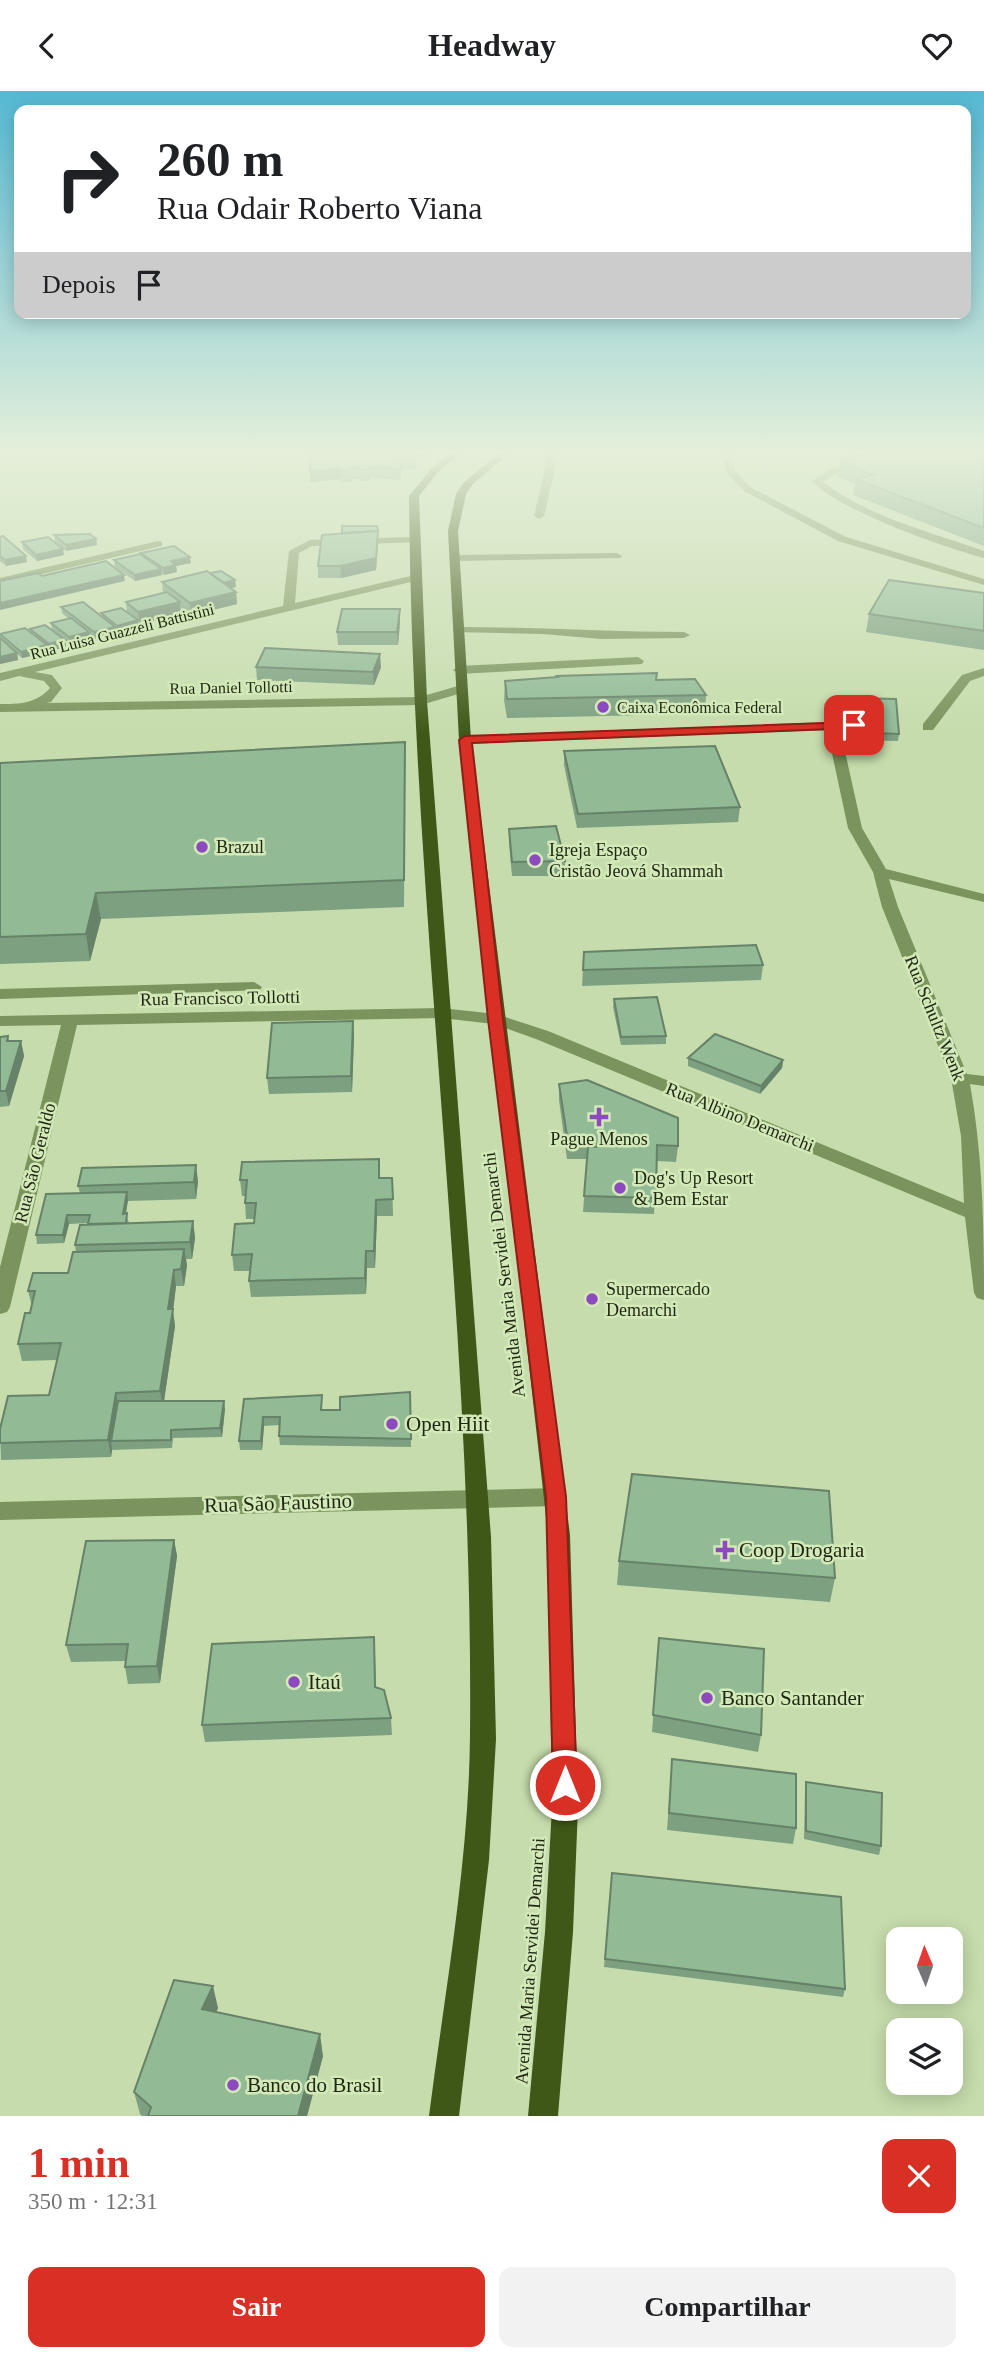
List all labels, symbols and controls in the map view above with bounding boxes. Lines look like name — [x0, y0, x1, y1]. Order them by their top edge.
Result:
icon: back — [28, 27, 66, 65]
text: Headway — [428, 27, 556, 63]
icon: heart — [918, 27, 956, 65]
text: 260 m — [157, 132, 284, 187]
icon: right — [42, 133, 133, 224]
text: Rua Odair Roberto Viana — [157, 190, 482, 226]
icon: arrive — [130, 266, 168, 304]
text: Depois — [42, 270, 116, 299]
street label: Rua Luisa Guazzeli Battistini — [28, 600, 216, 663]
street label: Rua Daniel Tollotti — [169, 678, 293, 697]
pin — [824, 695, 884, 755]
marker: Caixa Econômica Federal — [595, 699, 611, 715]
place label: Caixa Econômica Federal — [617, 699, 783, 716]
icon: arrive — [835, 706, 873, 744]
place label: Brazul — [216, 837, 264, 857]
marker: Brazul — [194, 839, 210, 855]
place label: Igreja Espaço Cristão Jeová Shammah — [549, 840, 723, 881]
marker: Igreja Espaço Cristão Jeová Shammah — [527, 852, 543, 868]
street label: Rua Schultz Wenk — [901, 953, 969, 1083]
street label: Rua Francisco Tollotti — [140, 987, 300, 1009]
street label: Rua Albino Demarchi — [663, 1078, 817, 1156]
street label: Rua São Geraldo — [10, 1101, 60, 1225]
marker: Pague Menos — [591, 1109, 607, 1125]
place label: Pague Menos — [550, 1129, 648, 1149]
street label: Avenida Maria Servidei Demarchi — [479, 1151, 529, 1399]
place label: Dog's Up Resort & Bem Estar — [634, 1168, 753, 1209]
marker: Dog's Up Resort & Bem Estar — [612, 1180, 628, 1196]
place label: Supermercado Demarchi — [606, 1279, 710, 1320]
marker: Supermercado Demarchi — [584, 1291, 600, 1307]
place label: Open Hiit — [406, 1412, 490, 1436]
marker: Open Hiit — [384, 1416, 400, 1432]
street label: Rua São Faustino — [204, 1488, 352, 1518]
place label: Coop Drogaria — [739, 1538, 865, 1562]
marker: Coop Drogaria — [717, 1542, 733, 1558]
place label: Itaú — [308, 1670, 341, 1694]
marker: Itaú — [286, 1674, 302, 1690]
place label: Banco Santander — [721, 1686, 864, 1710]
marker: Banco Santander — [699, 1690, 715, 1706]
position arrow — [528, 1748, 602, 1822]
street label: Avenida Maria Servidei Demarchi — [511, 1837, 549, 2085]
north arrow — [886, 1927, 962, 2004]
map controls — [886, 1927, 963, 2095]
button: layers — [886, 2018, 963, 2095]
place label: Banco do Brasil — [247, 2073, 382, 2097]
marker: Banco do Brasil — [225, 2077, 241, 2093]
button: close — [882, 2139, 956, 2213]
text: 1 min — [28, 2140, 130, 2186]
text: 350 m · 12:31 — [28, 2189, 158, 2214]
button: Sair — [28, 2267, 485, 2347]
button: Compartilhar — [499, 2267, 956, 2347]

